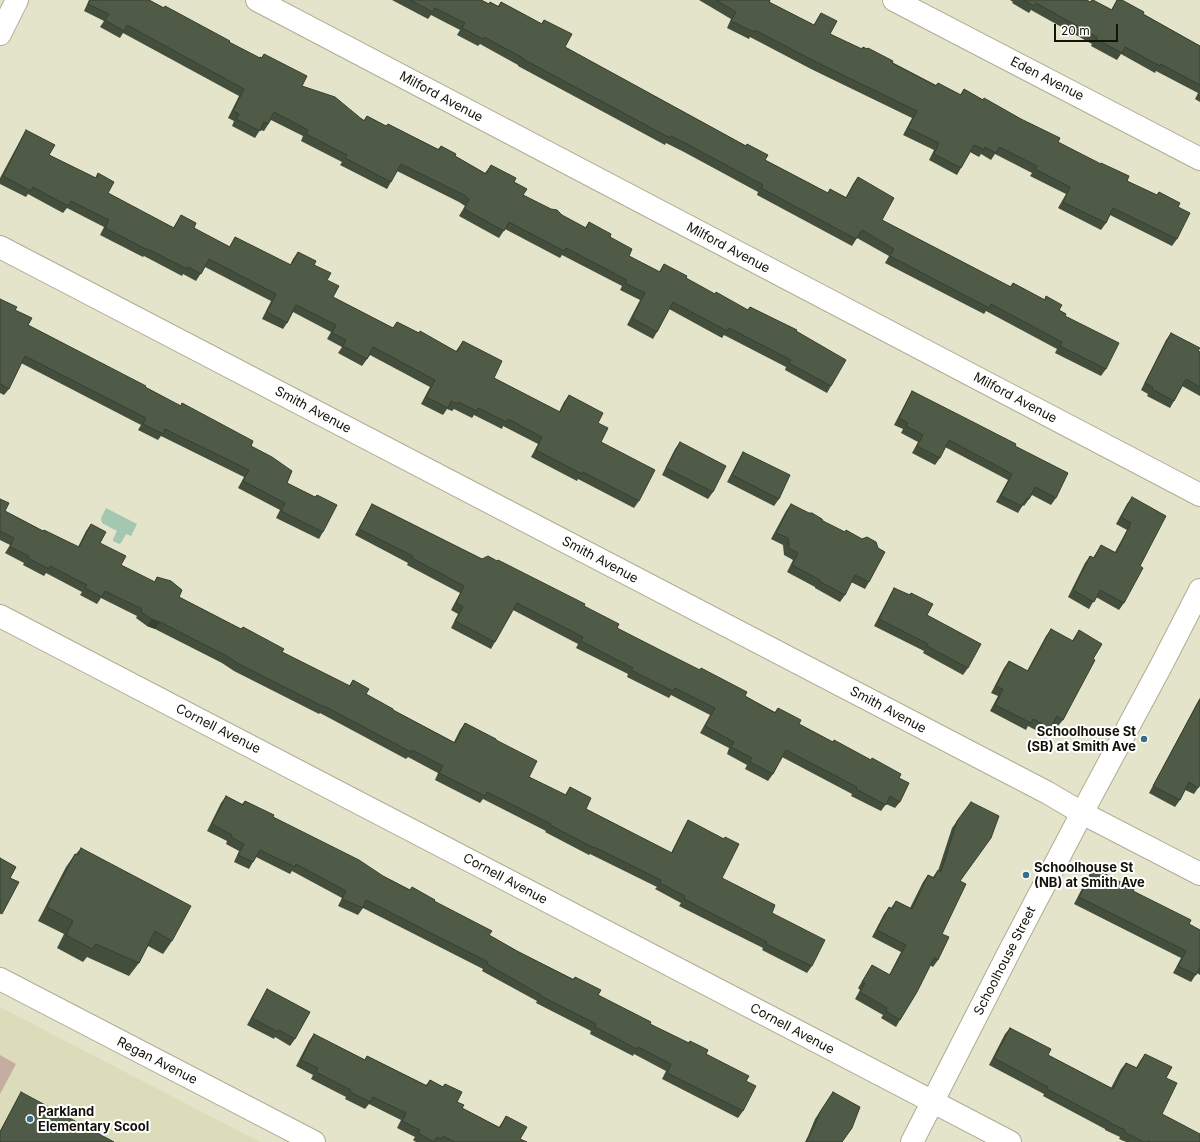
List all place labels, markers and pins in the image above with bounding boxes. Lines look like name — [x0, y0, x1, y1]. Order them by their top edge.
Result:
place label: Schoolhouse St (SB) at Smith Ave — [1027, 724, 1136, 755]
marker: Schoolhouse St (SB) at Smith Ave — [1139, 734, 1149, 744]
place label: Schoolhouse St (NB) at Smith Ave — [1034, 860, 1145, 891]
marker: Schoolhouse St (NB) at Smith Ave — [1021, 870, 1031, 880]
place label: Parkland Elementary Scool — [38, 1104, 149, 1135]
marker: Parkland Elementary Scool — [25, 1114, 35, 1124]

